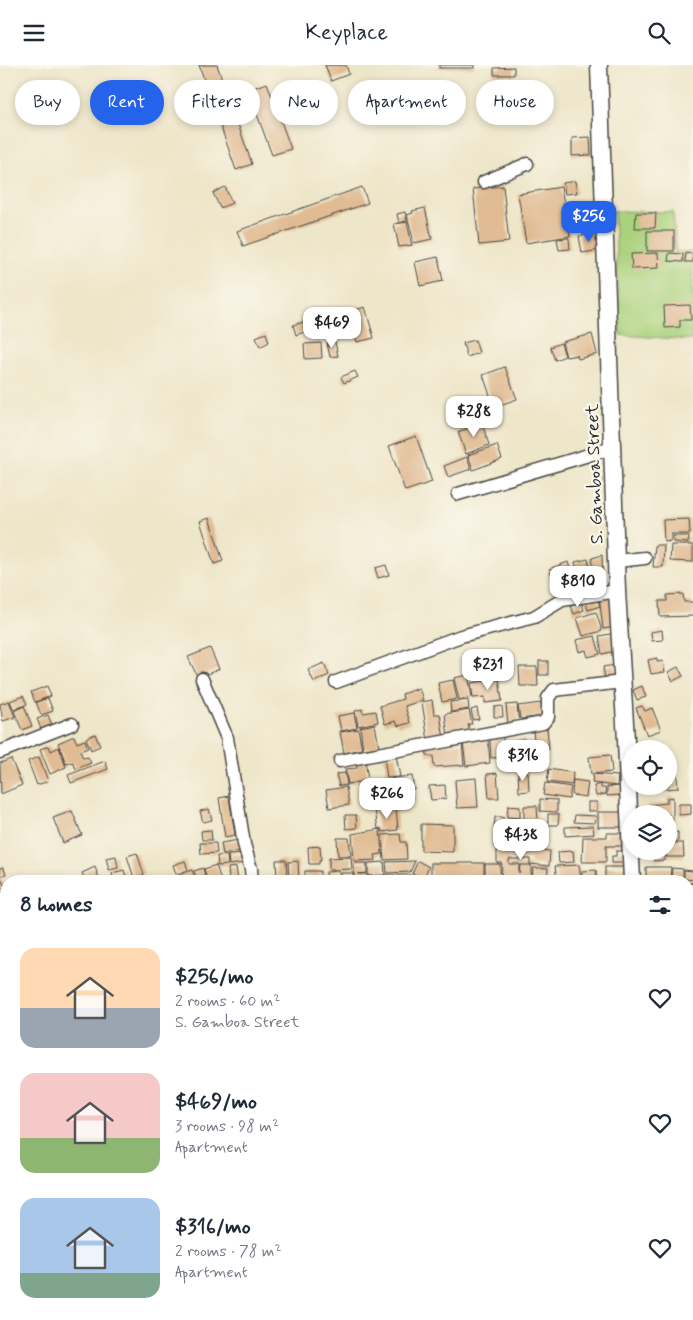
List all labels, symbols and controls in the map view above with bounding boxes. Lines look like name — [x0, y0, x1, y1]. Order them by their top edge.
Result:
icon: menu — [20, 19, 48, 47]
text: Keyplace — [305, 19, 388, 47]
icon: search — [645, 19, 673, 47]
chip: Buy — [15, 80, 80, 125]
chip: Rent — [90, 80, 164, 125]
chip: Filters — [174, 80, 260, 125]
chip: New — [270, 80, 338, 125]
chip: Apartment — [348, 80, 466, 125]
chip: House — [476, 80, 554, 125]
pin: $256 — [559, 201, 619, 243]
text: $256 — [572, 206, 606, 227]
pin: $469 — [302, 307, 362, 349]
text: $469 — [314, 312, 350, 333]
pin: $288 — [444, 395, 504, 438]
text: $288 — [457, 401, 491, 422]
street label: S. Gamboa Street — [581, 403, 609, 545]
pin: $810 — [548, 565, 608, 608]
text: $810 — [561, 571, 595, 592]
pin: $231 — [458, 649, 518, 691]
text: $231 — [473, 654, 503, 675]
pin: $316 — [493, 739, 553, 782]
map controls — [622, 740, 677, 860]
button: locate — [622, 740, 677, 795]
text: $316 — [507, 745, 539, 766]
pin: $266 — [357, 777, 417, 820]
text: $266 — [370, 783, 404, 804]
button: layers — [622, 805, 677, 860]
pin: $438 — [491, 819, 551, 861]
text: $438 — [504, 824, 538, 845]
text: 8 homes — [20, 891, 92, 919]
icon: filters — [646, 891, 674, 919]
text: $256/mo — [175, 963, 254, 991]
icon: home — [60, 968, 120, 1028]
icon: heart — [646, 984, 674, 1012]
text: 2 rooms · 60 m² — [175, 991, 280, 1012]
text: S. Gamboa Street — [175, 1012, 300, 1033]
text: $469/mo — [175, 1088, 257, 1116]
icon: home — [60, 1093, 120, 1153]
icon: heart — [646, 1109, 674, 1137]
text: 3 rooms · 98 m² — [175, 1116, 279, 1137]
text: Apartment — [175, 1137, 248, 1158]
text: $316/mo — [175, 1213, 251, 1241]
icon: home — [60, 1218, 120, 1278]
icon: heart — [646, 1234, 674, 1262]
text: 2 rooms · 78 m² — [175, 1241, 282, 1262]
text: Apartment — [175, 1262, 248, 1283]

